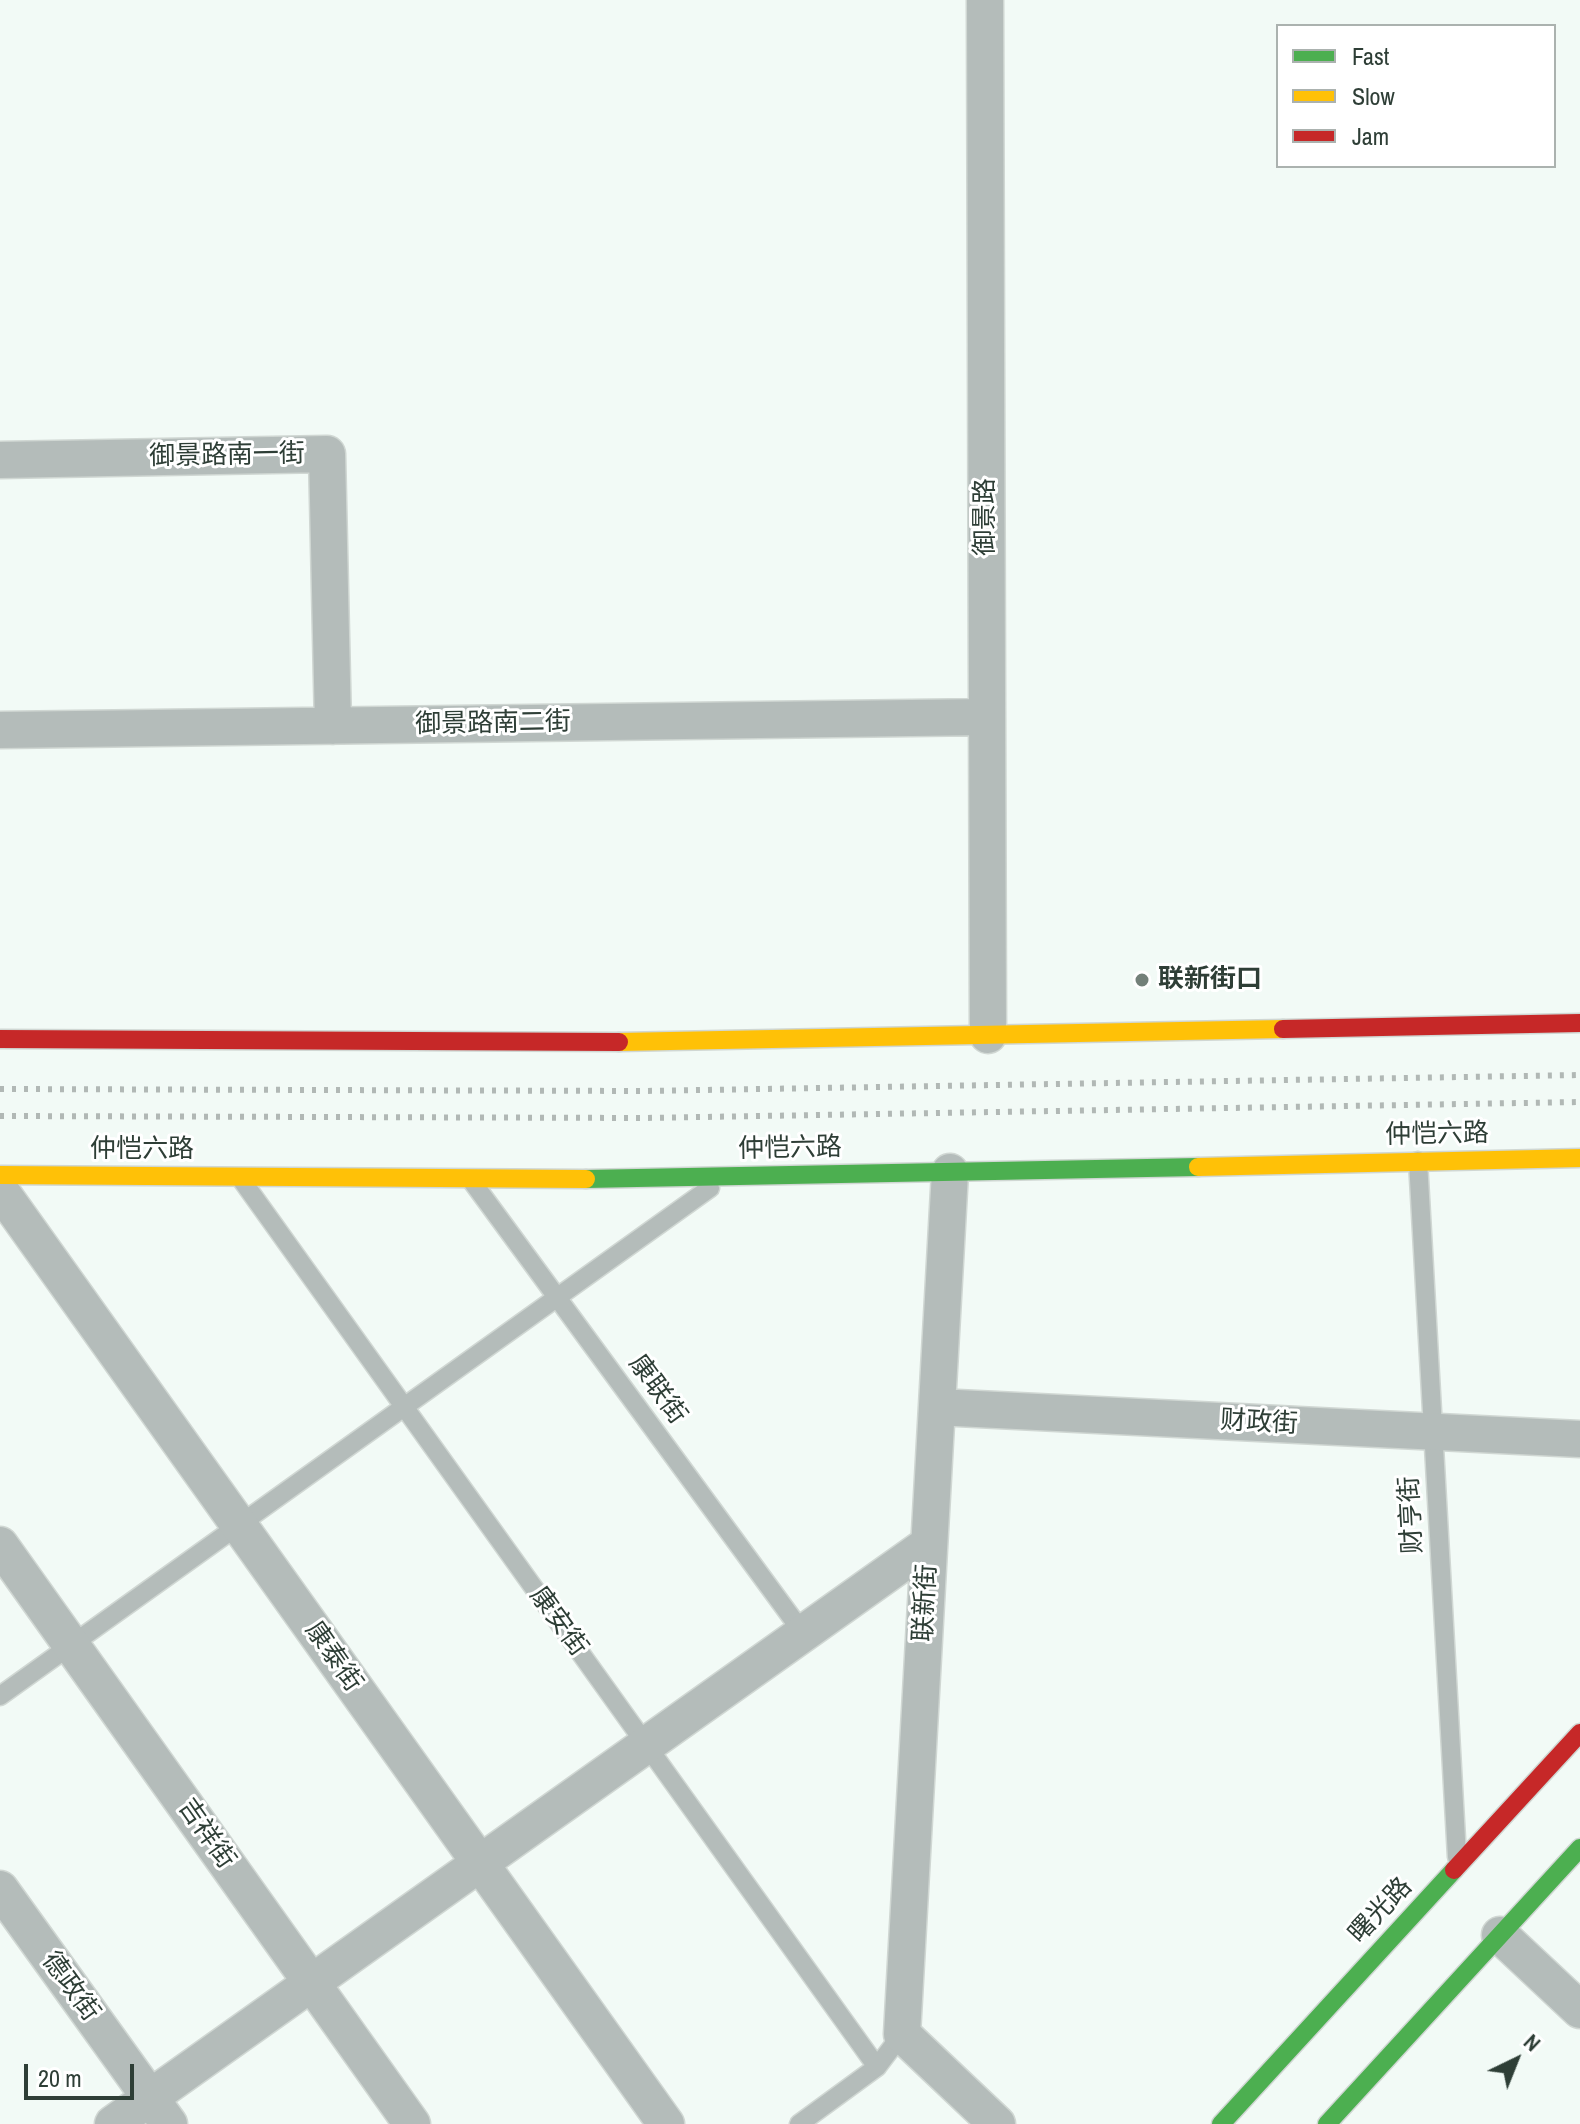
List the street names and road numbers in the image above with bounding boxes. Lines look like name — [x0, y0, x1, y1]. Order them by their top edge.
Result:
street label: 御景路南一街 — [149, 439, 305, 473]
street label: 御景路 — [970, 478, 1002, 556]
street label: 御景路南二街 — [415, 707, 571, 741]
street label: 仲恺六路 — [1385, 1118, 1489, 1152]
street label: 仲恺六路 — [738, 1132, 842, 1166]
street label: 仲恺六路 — [90, 1134, 194, 1166]
street label: 康联街 — [621, 1349, 693, 1431]
street label: 财政街 — [1219, 1405, 1299, 1441]
street label: 财亨街 — [1394, 1475, 1430, 1555]
street label: 联新街 — [908, 1563, 944, 1643]
street label: 康安街 — [522, 1581, 594, 1663]
street label: 康泰街 — [298, 1616, 368, 1698]
street label: 吉祥街 — [171, 1793, 241, 1875]
street label: 曙光路 — [1343, 1872, 1419, 1950]
street label: 德政街 — [34, 1946, 106, 2028]

